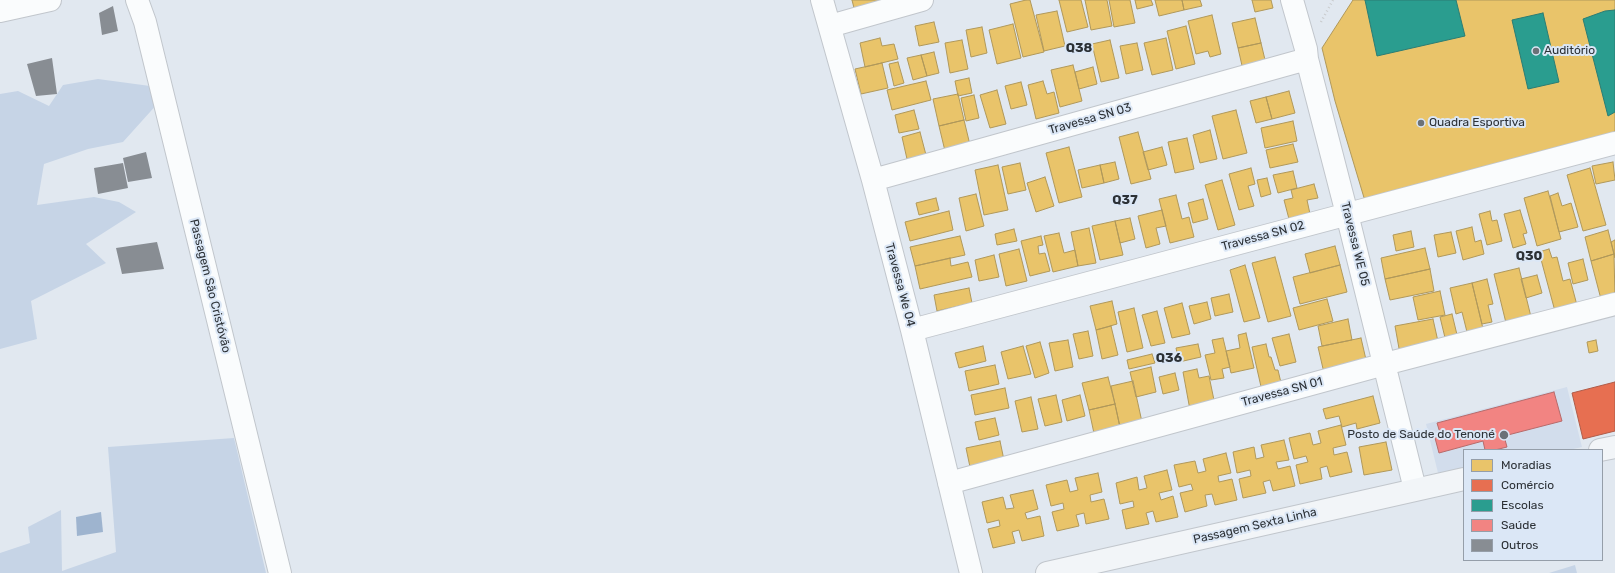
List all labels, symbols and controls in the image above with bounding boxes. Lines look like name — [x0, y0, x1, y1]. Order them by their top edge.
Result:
district label: Q38 — [1066, 40, 1092, 56]
place label: Auditório — [1544, 44, 1595, 58]
marker: Auditório — [1531, 46, 1541, 56]
street label: Travessa SN 03 — [1047, 100, 1133, 138]
place label: Quadra Esportiva — [1429, 116, 1525, 130]
marker: Quadra Esportiva — [1416, 118, 1426, 128]
district label: Q37 — [1112, 192, 1138, 208]
street label: Travessa WE 05 — [1338, 200, 1372, 288]
street label: Passagem São Cristóvão — [186, 218, 234, 354]
street label: Travessa SN 02 — [1220, 218, 1306, 254]
street label: Travessa We 04 — [882, 242, 918, 328]
district label: Q30 — [1516, 248, 1542, 264]
district label: Q36 — [1156, 350, 1182, 366]
street label: Travessa SN 01 — [1240, 374, 1324, 410]
place label: Posto de Saúde do Tenoné — [1347, 428, 1495, 442]
marker: Posto de Saúde do Tenoné — [1498, 429, 1510, 441]
legend — [1463, 449, 1603, 561]
text: Moradias — [1501, 458, 1551, 472]
text: Comércio — [1501, 478, 1554, 492]
text: Escolas — [1501, 498, 1544, 512]
street label: Passagem Sexta Linha — [1192, 505, 1318, 547]
text: Saúde — [1501, 518, 1536, 532]
text: Outros — [1501, 538, 1539, 552]

